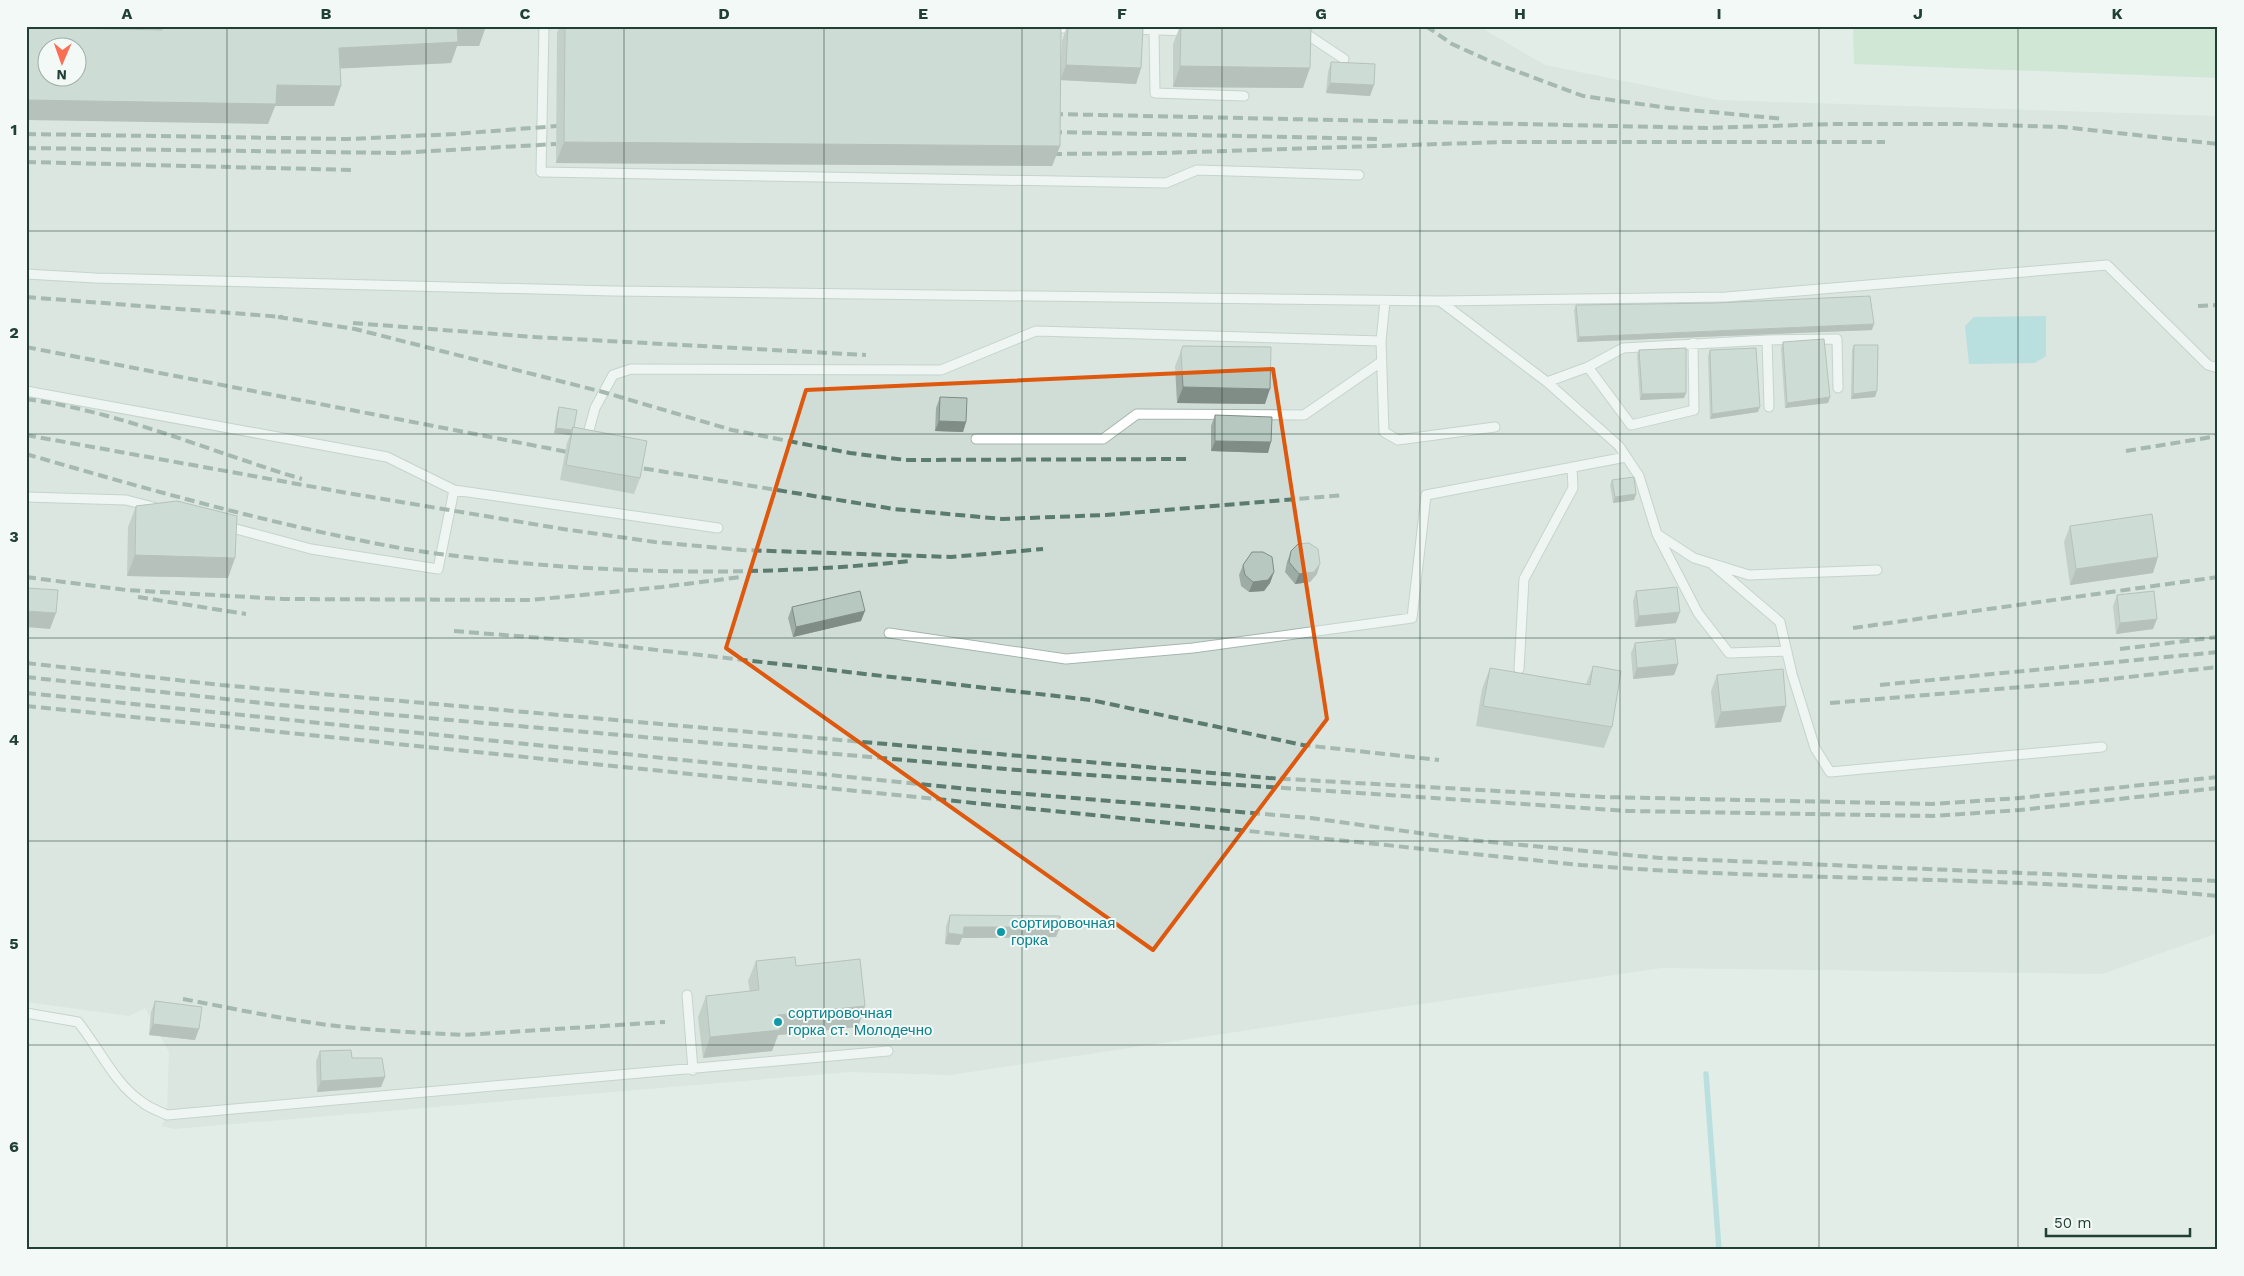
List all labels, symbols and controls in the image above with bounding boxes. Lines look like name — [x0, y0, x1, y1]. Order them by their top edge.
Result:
text: A — [122, 4, 133, 23]
text: B — [321, 4, 332, 23]
text: C — [520, 4, 531, 23]
text: D — [718, 4, 730, 23]
text: E — [918, 4, 928, 23]
text: F — [1117, 4, 1127, 23]
text: G — [1315, 4, 1327, 23]
text: H — [1514, 4, 1526, 23]
text: I — [1716, 4, 1722, 23]
text: J — [1913, 4, 1923, 23]
text: K — [2111, 4, 2123, 23]
north arrow — [38, 38, 88, 88]
text: N — [56, 67, 67, 83]
text: 1 — [11, 120, 17, 139]
text: 2 — [9, 323, 19, 342]
text: 3 — [9, 527, 19, 546]
text: 4 — [9, 730, 19, 749]
place label: сортировочная горка — [1011, 914, 1115, 949]
marker: сортировочная горка — [995, 926, 1007, 938]
text: 5 — [9, 934, 19, 953]
place label: сортировочная горка ст. Молодечно — [788, 1004, 932, 1039]
marker: сортировочная горка ст. Молодечно — [772, 1016, 784, 1028]
text: 6 — [9, 1137, 19, 1156]
scale bar — [2046, 1206, 2190, 1238]
text: 50 m — [2054, 1214, 2091, 1232]

